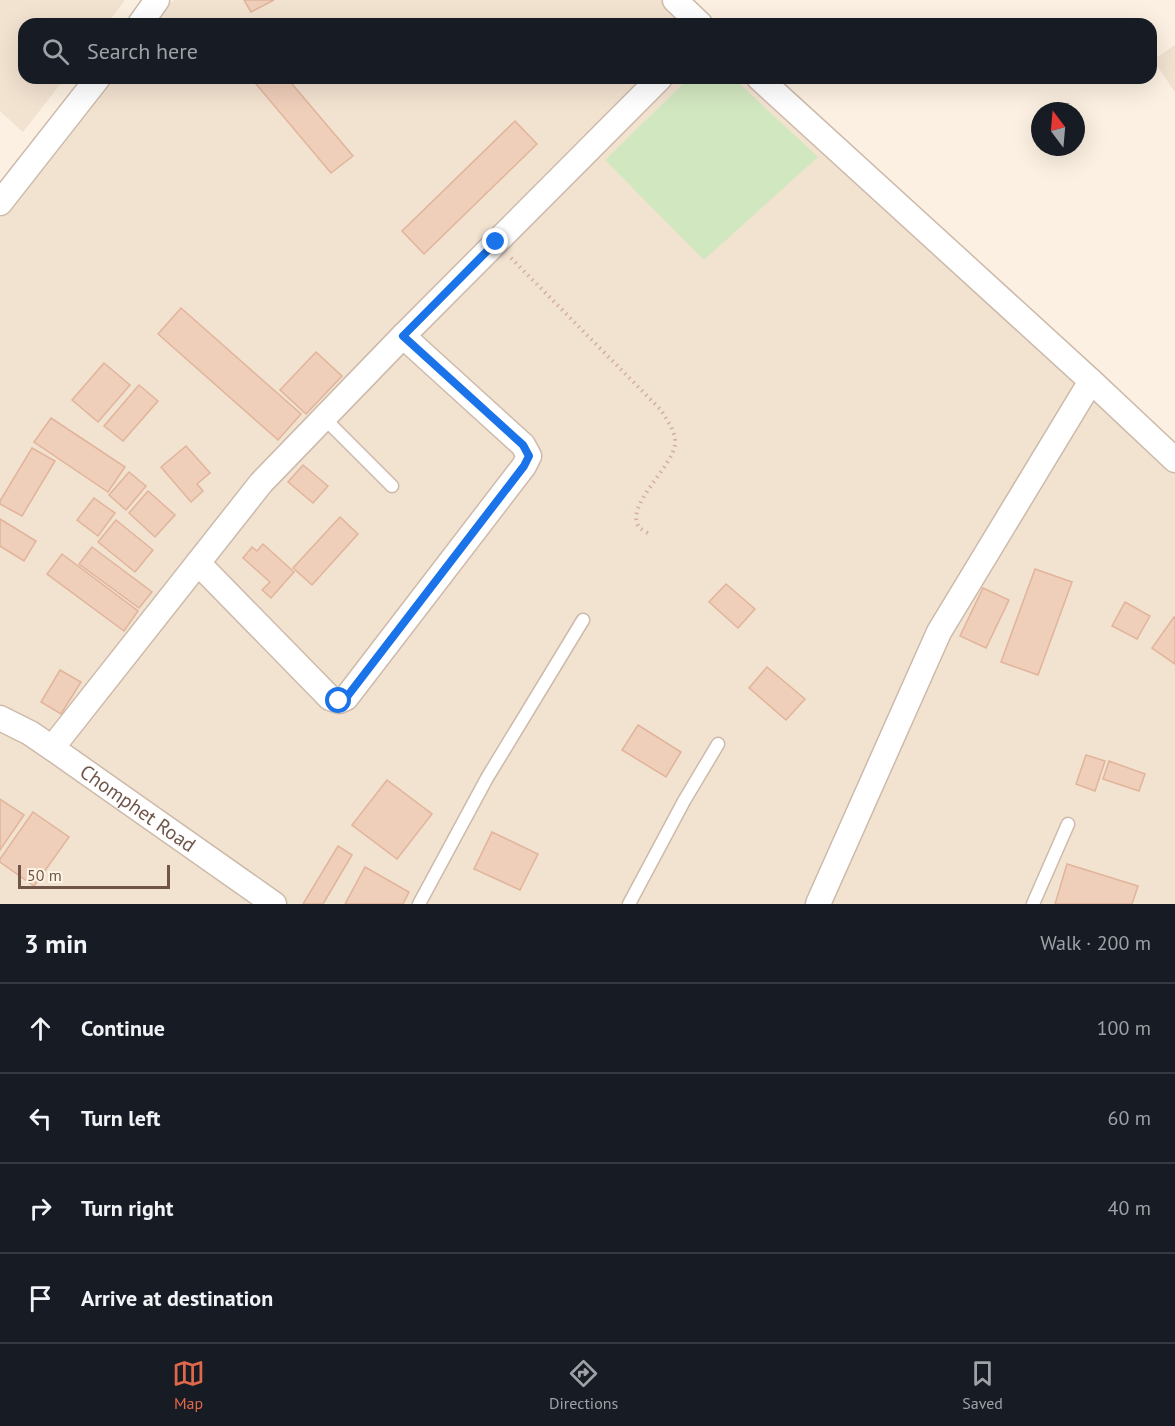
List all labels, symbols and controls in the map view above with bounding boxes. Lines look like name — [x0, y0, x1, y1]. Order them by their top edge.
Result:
search box — [18, 18, 1157, 84]
icon: search — [39, 35, 72, 68]
text: Search here — [87, 37, 198, 65]
north arrow — [1031, 102, 1085, 156]
route end — [482, 228, 508, 254]
route start — [325, 687, 351, 713]
street label: Chomphet Road — [75, 759, 201, 858]
scale bar — [18, 862, 170, 890]
text: 50 m — [27, 865, 62, 885]
text: 3 min — [24, 927, 87, 960]
text: Walk · 200 m — [1040, 930, 1151, 956]
icon: ahead — [24, 1012, 57, 1045]
text: Continue — [81, 1014, 165, 1042]
text: 100 m — [1097, 1015, 1151, 1041]
icon: left — [24, 1102, 57, 1135]
text: Turn left — [81, 1104, 161, 1132]
text: 60 m — [1108, 1105, 1151, 1131]
icon: right — [24, 1192, 57, 1225]
text: Turn right — [81, 1194, 173, 1222]
text: 40 m — [1108, 1195, 1151, 1221]
icon: arrive — [24, 1282, 57, 1315]
text: Arrive at destination — [81, 1284, 273, 1312]
tab: Map — [172, 1357, 205, 1413]
tab: Directions — [549, 1357, 618, 1413]
tab: Saved — [962, 1357, 1003, 1413]

